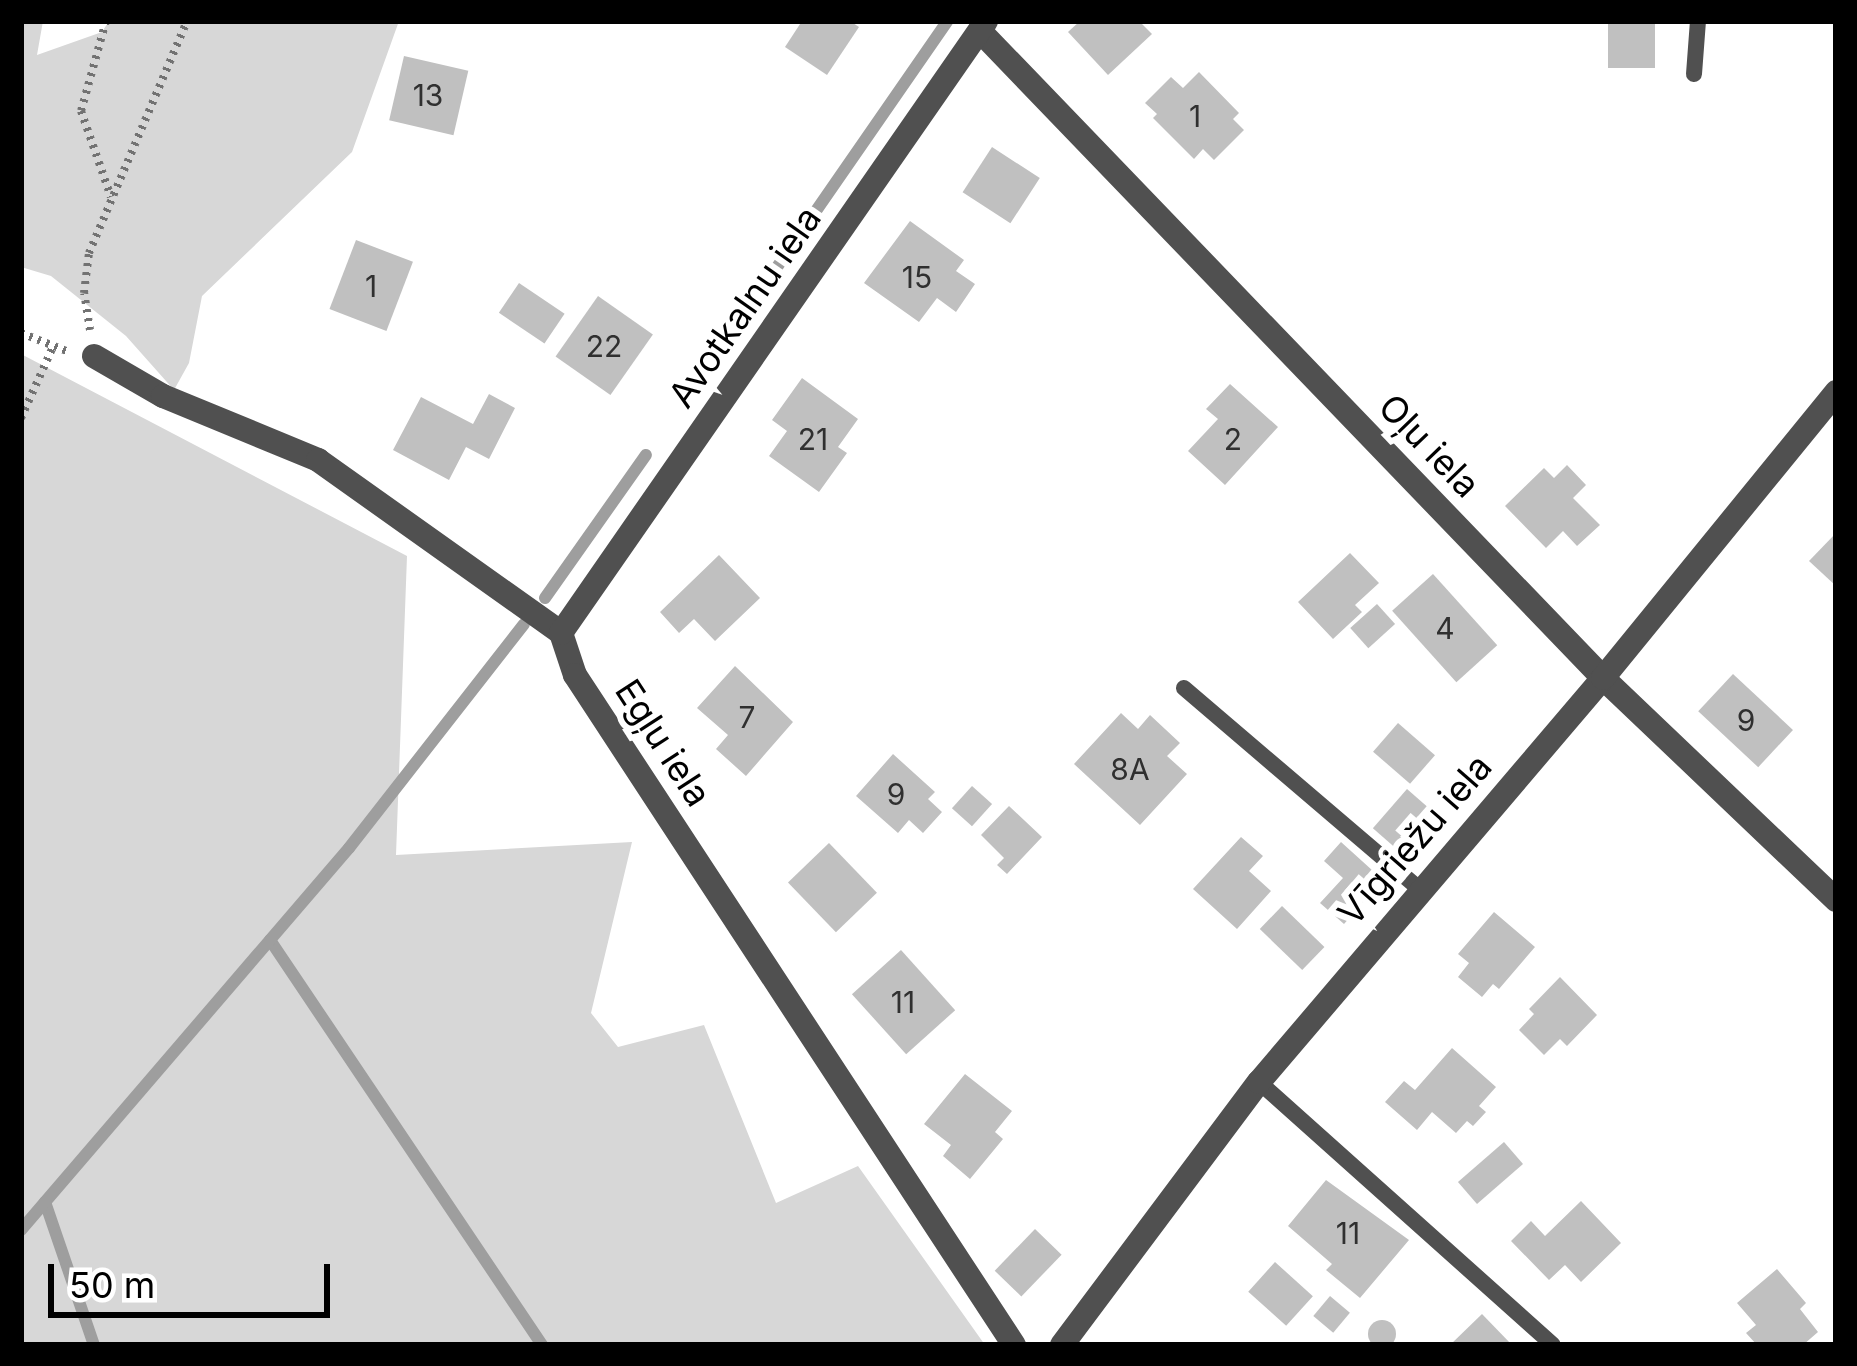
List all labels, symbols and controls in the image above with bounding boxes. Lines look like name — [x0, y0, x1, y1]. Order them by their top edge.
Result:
house number: 13 — [413, 77, 443, 113]
house number: 1 — [1189, 98, 1201, 134]
street label: Avotkalnu iela — [660, 198, 830, 416]
house number: 15 — [902, 259, 932, 295]
house number: 1 — [365, 268, 377, 304]
house number: 22 — [586, 328, 622, 364]
street label: Oļu iela — [1370, 386, 1488, 506]
house number: 21 — [798, 421, 828, 457]
house number: 2 — [1224, 421, 1242, 457]
house number: 4 — [1435, 610, 1455, 646]
street label: Egļu iela — [606, 671, 720, 815]
house number: 7 — [739, 699, 755, 735]
house number: 9 — [1737, 702, 1755, 738]
street label: Vīgriežu iela — [1329, 746, 1501, 934]
house number: 8A — [1110, 751, 1150, 787]
house number: 9 — [887, 776, 905, 812]
house number: 11 — [891, 984, 915, 1020]
house number: 11 — [1336, 1215, 1360, 1251]
scale bar — [54, 1240, 336, 1314]
text: 50 m — [69, 1263, 155, 1307]

